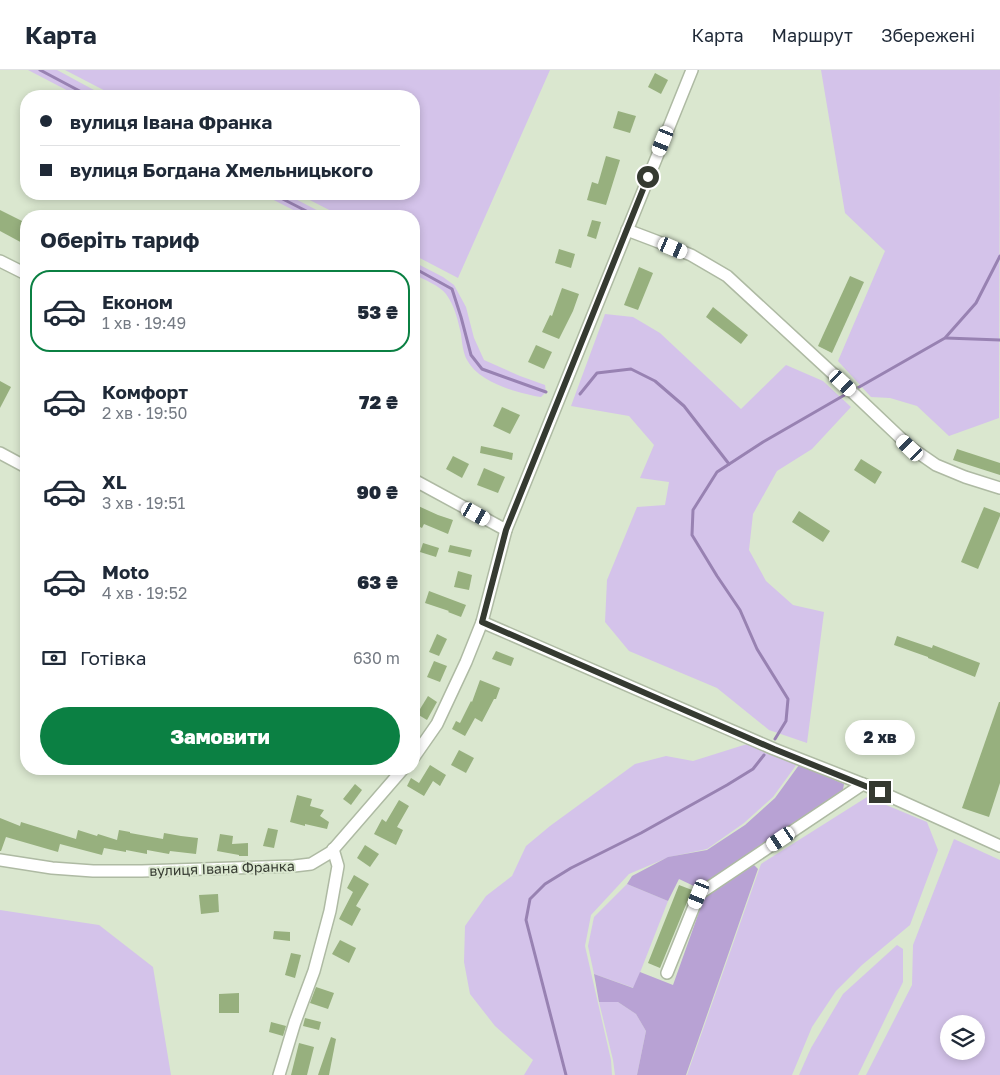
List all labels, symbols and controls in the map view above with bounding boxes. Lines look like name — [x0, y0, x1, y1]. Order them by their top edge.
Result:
text: Карта — [25, 20, 97, 49]
text: Карта — [691, 24, 744, 46]
text: Маршрут — [772, 24, 853, 46]
text: Збережені — [881, 24, 975, 46]
text: вулиця Івана Франка — [70, 110, 272, 133]
car — [650, 124, 675, 158]
text: вулиця Богдана Хмельницького — [70, 158, 373, 181]
route start — [637, 166, 659, 188]
text: Оберіть тариф — [40, 226, 199, 253]
car — [656, 235, 689, 261]
icon: car — [42, 289, 87, 334]
text: Економ — [102, 290, 173, 313]
text: 53 ₴ — [357, 300, 398, 323]
text: 1 хв · 19:49 — [102, 313, 186, 333]
car — [826, 367, 859, 399]
icon: car — [42, 379, 87, 424]
text: Комфорт — [102, 380, 188, 403]
text: 72 ₴ — [359, 390, 398, 413]
text: 2 хв · 19:50 — [102, 403, 187, 423]
car — [893, 432, 926, 464]
icon: car — [42, 469, 87, 514]
text: XL — [102, 470, 127, 493]
text: 90 ₴ — [356, 480, 398, 503]
text: 3 хв · 19:51 — [102, 493, 185, 513]
car — [459, 500, 492, 528]
icon: car — [42, 559, 87, 604]
text: Moto — [102, 560, 149, 583]
text: 63 ₴ — [357, 570, 398, 593]
text: 4 хв · 19:52 — [102, 583, 187, 603]
icon: cash — [40, 644, 68, 672]
text: Готівка — [80, 646, 146, 669]
text: 630 m — [353, 648, 400, 668]
button: Замовити — [40, 707, 400, 765]
callout: 2 хв — [845, 720, 915, 754]
text: 2 хв — [864, 727, 896, 747]
route end — [869, 781, 891, 803]
car — [764, 824, 797, 854]
street label: вулиця Івана Франка — [149, 857, 295, 879]
car — [686, 877, 711, 911]
map controls — [940, 1015, 985, 1060]
button: layers — [940, 1015, 985, 1060]

